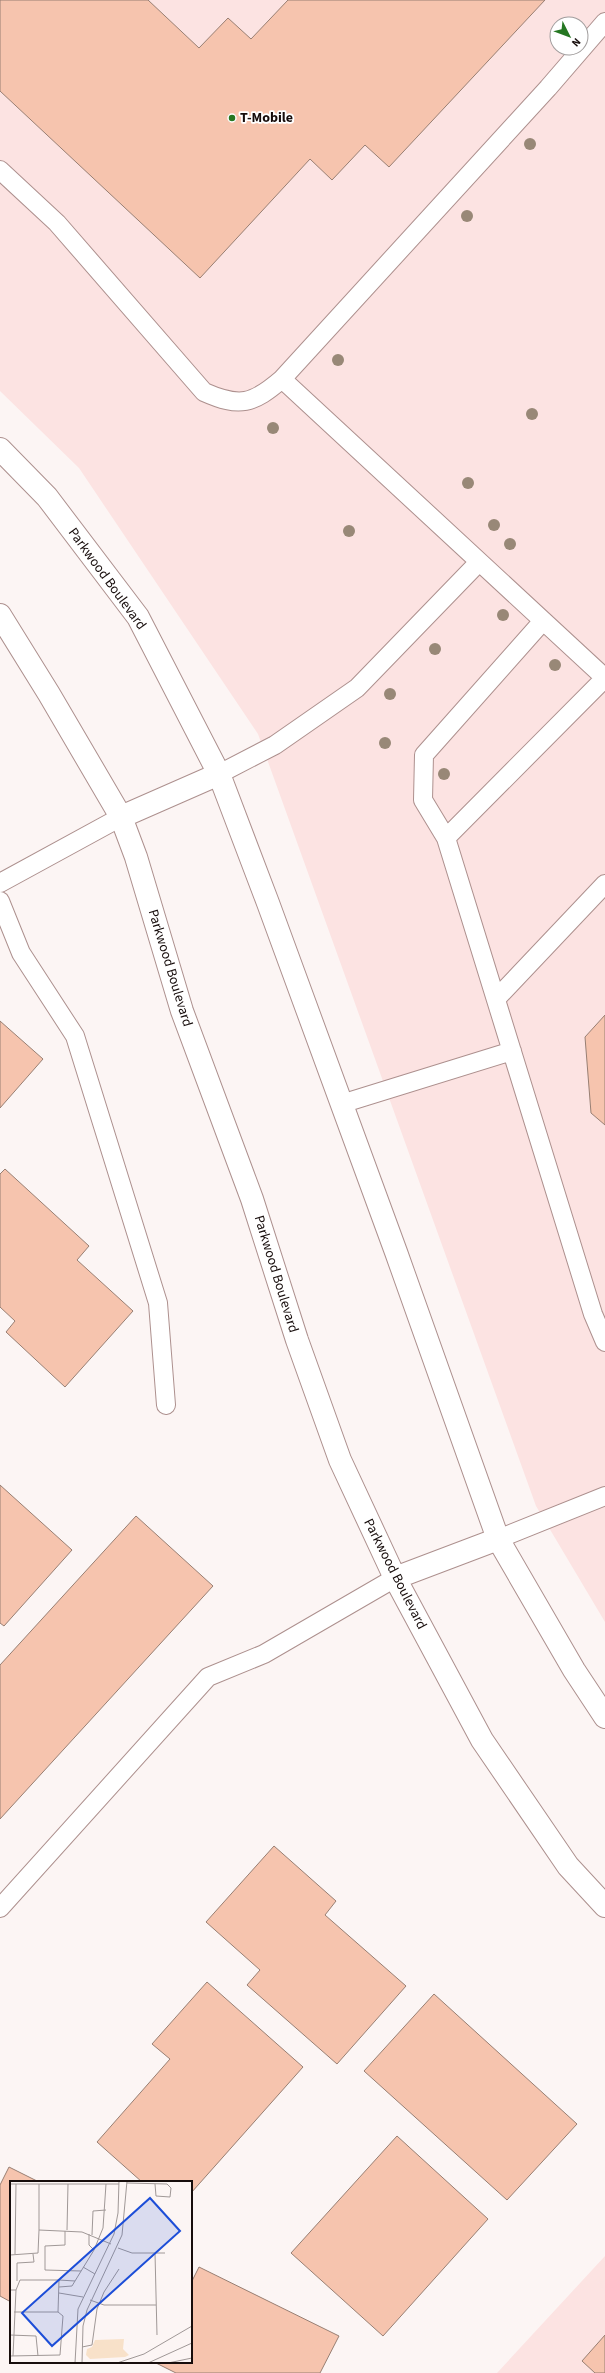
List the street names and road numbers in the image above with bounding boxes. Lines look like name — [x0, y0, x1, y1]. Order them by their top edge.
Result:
street label: Parkwood Boulevard — [63, 524, 151, 634]
street label: Parkwood Boulevard — [143, 907, 197, 1029]
street label: Parkwood Boulevard — [249, 1213, 303, 1335]
street label: Parkwood Boulevard — [358, 1515, 432, 1633]

